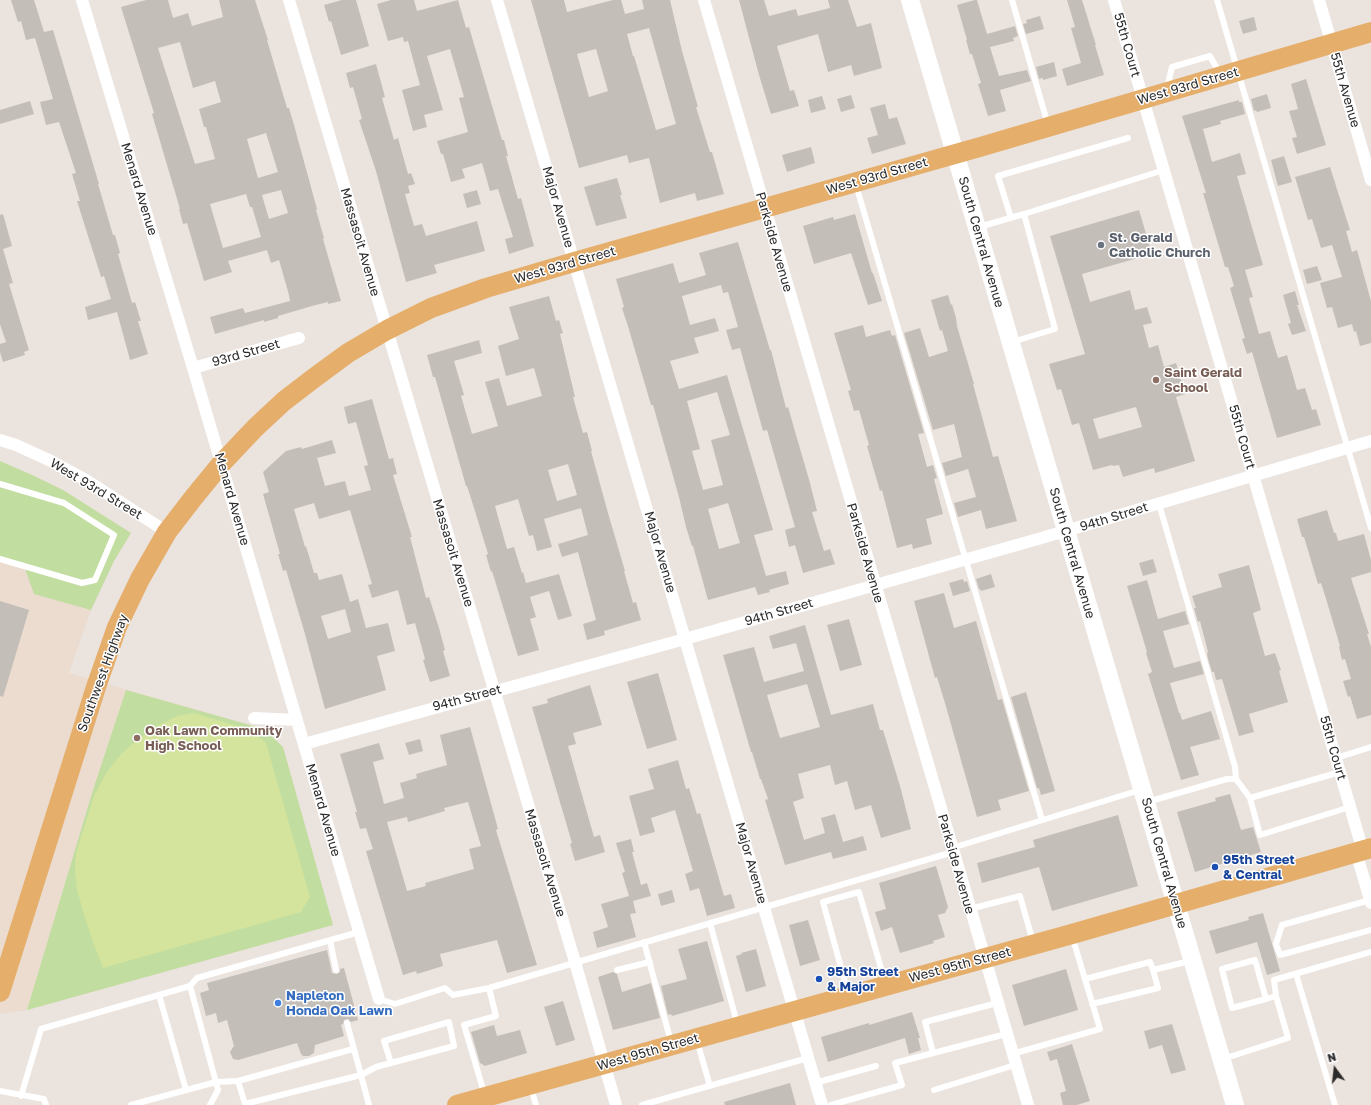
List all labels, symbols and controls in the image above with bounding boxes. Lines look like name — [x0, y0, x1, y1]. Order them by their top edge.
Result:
street label: 55th Court — [1110, 11, 1144, 79]
street label: 55th Avenue — [1327, 51, 1363, 129]
street label: West 93rd Street — [1135, 64, 1241, 108]
street label: Menard Avenue — [117, 141, 161, 237]
street label: West 93rd Street — [824, 154, 930, 198]
street label: Major Avenue — [539, 164, 577, 250]
street label: South Central Avenue — [955, 175, 1007, 309]
street label: Massasoit Avenue — [337, 186, 383, 298]
street label: Parkside Avenue — [752, 190, 796, 294]
place label: St. Gerald Catholic Church — [1109, 230, 1210, 261]
marker: St. Gerald Catholic Church — [1096, 240, 1106, 250]
street label: West 93rd Street — [512, 243, 618, 287]
street label: 93rd Street — [210, 336, 282, 370]
place label: Saint Gerald School — [1164, 365, 1242, 396]
marker: Saint Gerald School — [1151, 375, 1161, 385]
street label: 55th Court — [1225, 403, 1259, 471]
street label: Menard Avenue — [211, 451, 253, 547]
street label: West 93rd Street — [47, 455, 145, 523]
street label: South Central Avenue — [1046, 486, 1098, 620]
street label: Massasoit Avenue — [429, 497, 477, 609]
street label: 94th Street — [1078, 499, 1150, 535]
street label: Parkside Avenue — [843, 501, 887, 605]
street label: Major Avenue — [641, 509, 679, 595]
street label: 94th Street — [743, 595, 815, 629]
street label: Southwest Highway — [74, 612, 132, 734]
street label: 94th Street — [431, 681, 503, 715]
street label: 55th Court — [1316, 714, 1350, 782]
place label: Oak Lawn Community High School — [145, 723, 282, 754]
marker: Oak Lawn Community High School — [132, 733, 142, 743]
street label: Menard Avenue — [302, 762, 344, 858]
street label: South Central Avenue — [1138, 796, 1190, 930]
street label: Massasoit Avenue — [521, 807, 569, 919]
street label: Parkside Avenue — [934, 812, 978, 916]
street label: Major Avenue — [732, 820, 770, 906]
place label: 95th Street & Central — [1223, 852, 1295, 883]
marker: 95th Street & Central — [1210, 862, 1220, 872]
street label: West 95th Street — [907, 944, 1013, 986]
place label: 95th Street & Major — [827, 964, 899, 995]
marker: 95th Street & Major — [814, 974, 824, 984]
place label: Napleton Honda Oak Lawn — [286, 988, 392, 1019]
marker: Napleton Honda Oak Lawn — [273, 998, 283, 1008]
street label: West 95th Street — [595, 1030, 701, 1074]
north arrow — [1315, 1049, 1355, 1089]
text: N — [1326, 1050, 1337, 1064]

